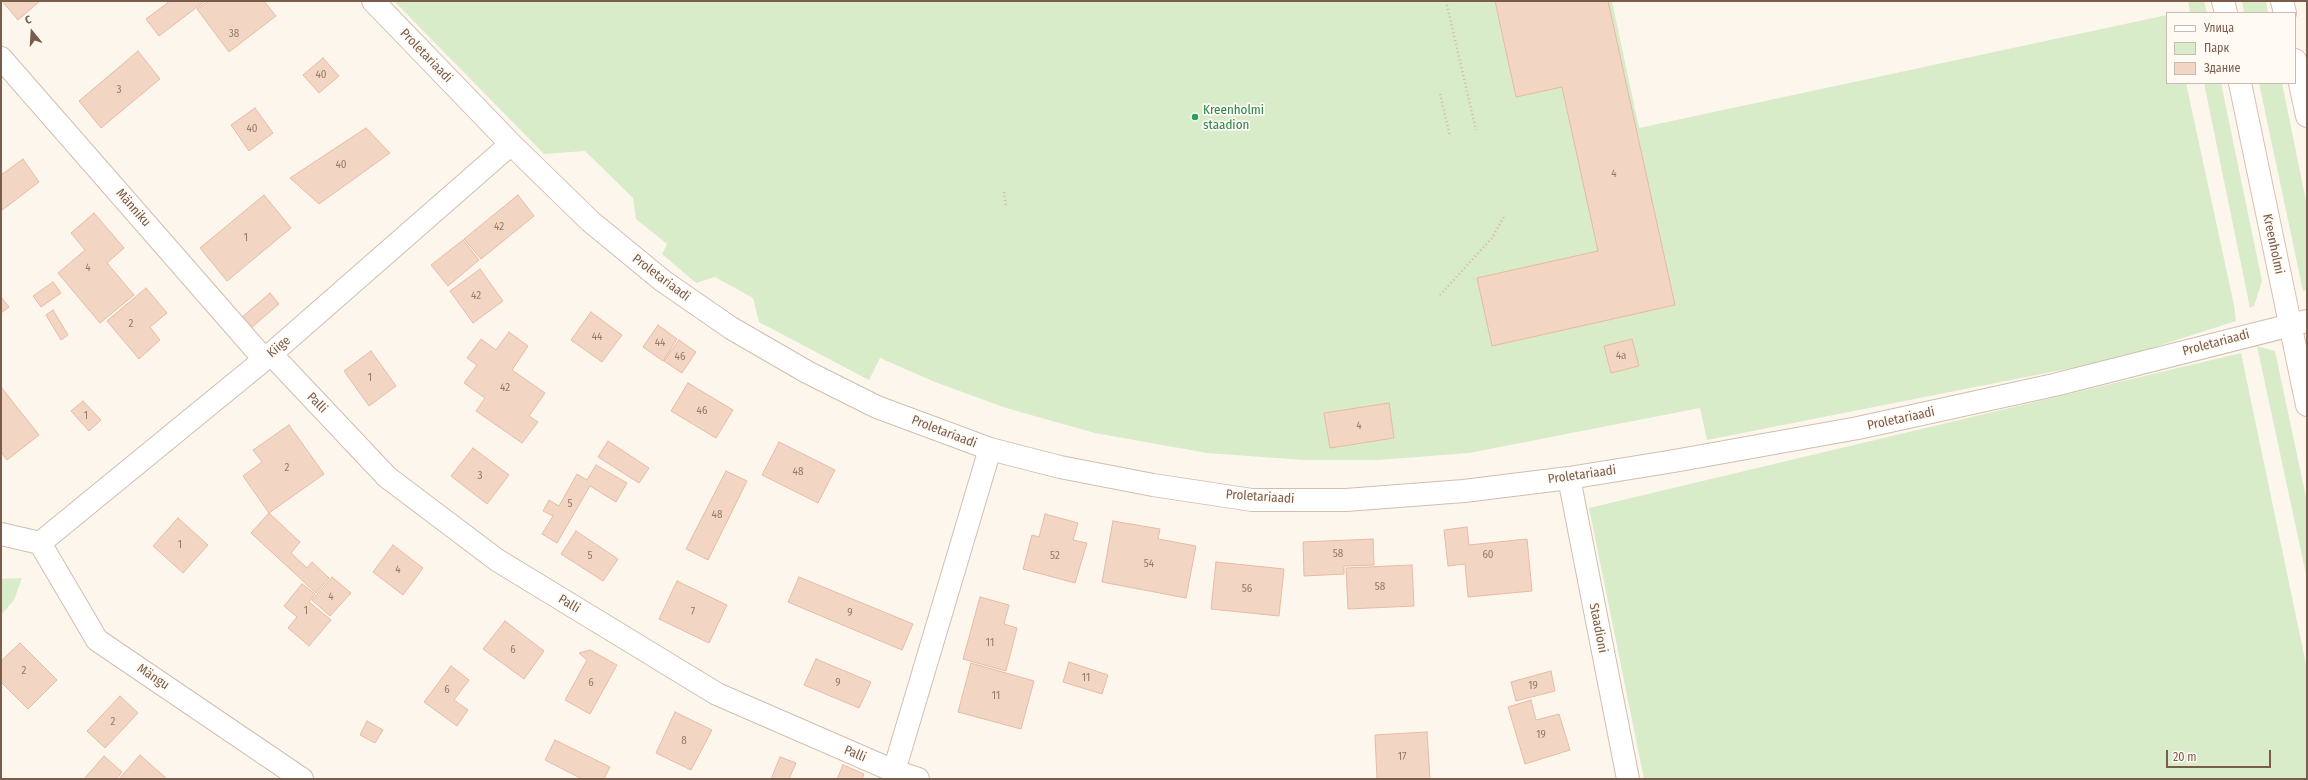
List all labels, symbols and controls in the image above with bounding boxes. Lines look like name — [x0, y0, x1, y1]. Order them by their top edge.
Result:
north arrow — [12, 12, 52, 52]
legend — [2166, 12, 2296, 84]
text: С — [23, 13, 33, 27]
text: Улица — [2204, 21, 2234, 35]
street label: Proletariaadi — [397, 26, 455, 86]
house number: 38 — [229, 27, 239, 41]
text: Парк — [2204, 41, 2229, 55]
text: Здание — [2204, 61, 2240, 75]
house number: 40 — [315, 68, 327, 82]
house number: 3 — [117, 83, 121, 97]
place label: Kreenholmi staadion — [1203, 102, 1264, 133]
marker: Kreenholmi staadion — [1190, 112, 1200, 122]
house number: 40 — [246, 122, 258, 136]
house number: 40 — [335, 158, 347, 172]
house number: 4 — [1611, 167, 1617, 181]
street label: Männiku — [112, 186, 154, 230]
street label: Kreenholmi — [2259, 212, 2287, 276]
house number: 42 — [494, 220, 504, 234]
house number: 1 — [244, 231, 248, 245]
street label: Proletariaadi — [629, 251, 693, 305]
house number: 4 — [85, 261, 91, 275]
house number: 42 — [471, 289, 481, 303]
house number: 2 — [129, 317, 133, 331]
street label: Proletariaadi — [2181, 327, 2251, 359]
house number: 44 — [592, 330, 602, 344]
street label: Kiige — [264, 333, 294, 361]
house number: 44 — [655, 336, 665, 350]
house number: 4a — [1616, 349, 1626, 363]
house number: 46 — [675, 350, 685, 364]
house number: 1 — [368, 371, 372, 385]
house number: 42 — [500, 381, 510, 395]
street label: Palli — [304, 389, 330, 417]
house number: 46 — [697, 404, 707, 418]
street label: Proletariaadi — [1866, 404, 1936, 434]
house number: 1 — [84, 409, 88, 423]
street label: Proletariaadi — [909, 412, 979, 452]
house number: 4 — [1356, 419, 1362, 433]
house number: 2 — [285, 461, 289, 475]
street label: Proletariaadi — [1547, 463, 1617, 487]
house number: 48 — [793, 465, 803, 479]
house number: 3 — [478, 469, 482, 483]
street label: Proletariaadi — [1225, 487, 1295, 507]
house number: 5 — [567, 497, 573, 511]
house number: 48 — [712, 508, 722, 522]
house number: 1 — [178, 538, 182, 552]
house number: 58 — [1333, 547, 1343, 561]
house number: 60 — [1482, 548, 1494, 562]
house number: 5 — [587, 549, 593, 563]
house number: 52 — [1050, 549, 1060, 563]
house number: 54 — [1144, 557, 1154, 571]
house number: 4 — [395, 563, 401, 577]
house number: 58 — [1375, 580, 1385, 594]
house number: 56 — [1242, 582, 1252, 596]
house number: 4 — [328, 590, 334, 604]
street label: Palli — [555, 592, 583, 616]
street label: Staadioni — [1586, 602, 1610, 654]
house number: 1 — [304, 604, 308, 618]
house number: 7 — [691, 605, 695, 619]
house number: 9 — [847, 606, 853, 620]
house number: 11 — [986, 636, 994, 650]
house number: 6 — [510, 643, 516, 657]
street label: Mängu — [134, 661, 172, 693]
house number: 2 — [22, 664, 26, 678]
house number: 11 — [1082, 671, 1090, 685]
house number: 6 — [588, 676, 594, 690]
house number: 9 — [835, 676, 841, 690]
house number: 19 — [1528, 679, 1538, 693]
house number: 6 — [444, 683, 450, 697]
house number: 11 — [992, 689, 1000, 703]
house number: 2 — [111, 715, 115, 729]
house number: 19 — [1536, 728, 1546, 742]
house number: 8 — [681, 734, 687, 748]
street label: Palli — [842, 742, 868, 766]
scale bar — [2168, 742, 2273, 768]
house number: 17 — [1398, 750, 1406, 764]
text: 20 m — [2173, 750, 2197, 764]

